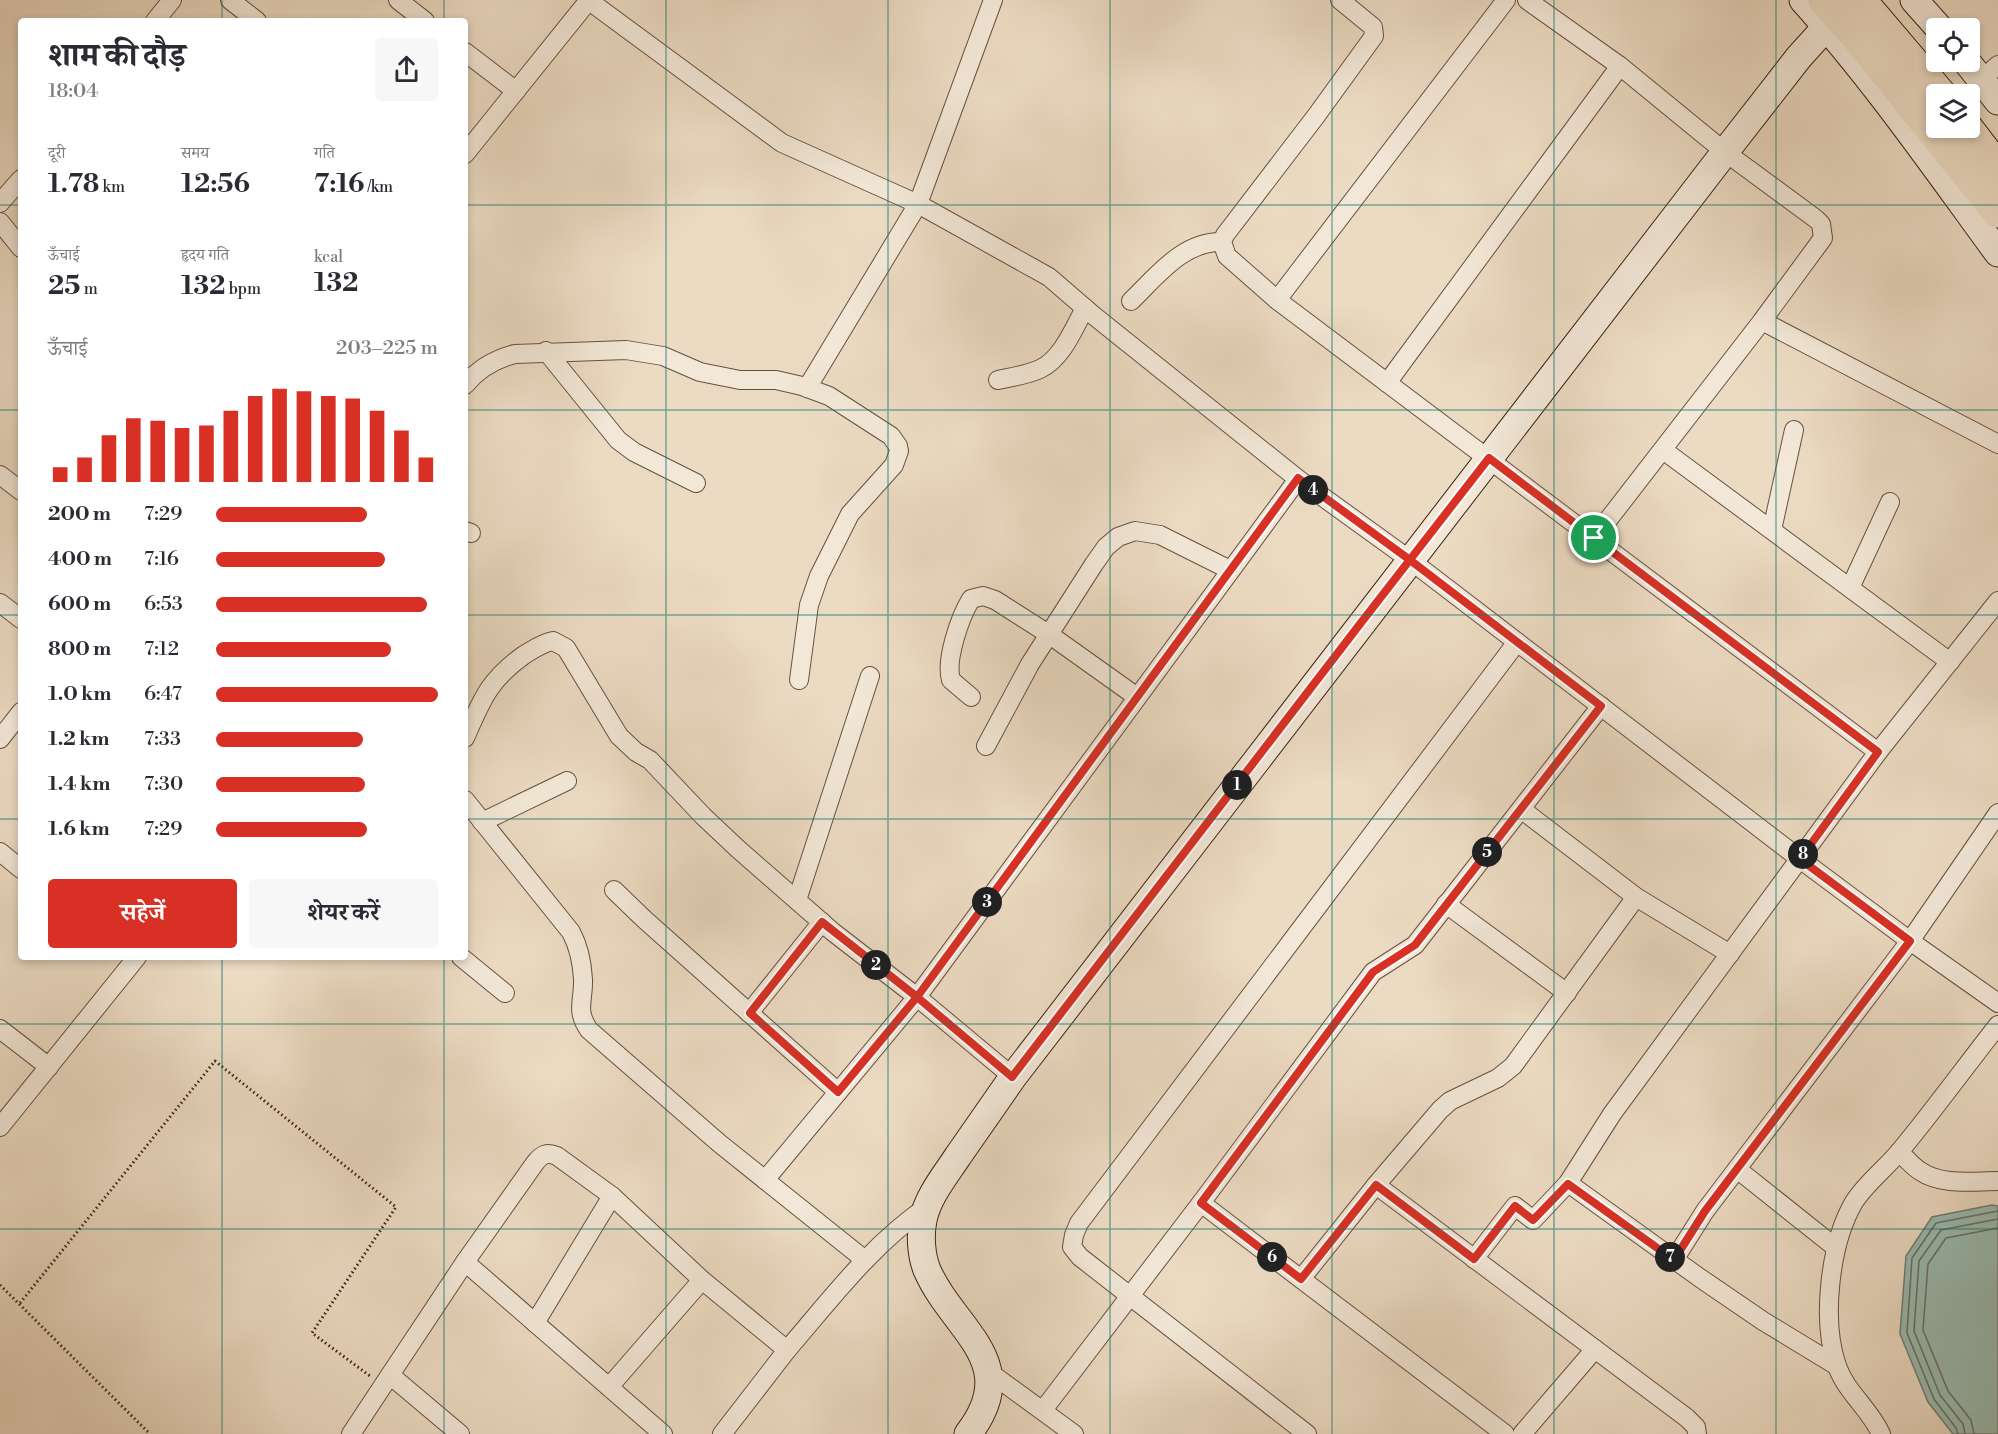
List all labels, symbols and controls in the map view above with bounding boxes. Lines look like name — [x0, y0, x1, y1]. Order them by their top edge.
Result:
map controls — [1926, 18, 1980, 138]
button: locate — [1926, 18, 1980, 72]
text: शाम की दौड़ — [48, 36, 186, 77]
button: share — [375, 38, 438, 101]
text: 18:04 — [48, 79, 98, 104]
button: layers — [1926, 84, 1980, 138]
text: दूरी — [48, 143, 65, 163]
text: समय — [181, 143, 209, 163]
text: गति — [314, 143, 335, 163]
text: 1.78 — [48, 168, 99, 200]
text: 12:56 — [181, 168, 250, 200]
text: 7:16 — [314, 168, 364, 200]
text: km — [99, 177, 125, 197]
text: /km — [364, 177, 393, 197]
text: ऊँचाई — [48, 245, 80, 265]
text: हृदय गति — [181, 245, 229, 265]
text: kcal — [314, 247, 343, 267]
text: 132 — [314, 267, 358, 299]
text: 25 — [48, 270, 80, 302]
text: 132 — [181, 270, 225, 302]
text: m — [80, 279, 98, 299]
text: bpm — [225, 279, 261, 299]
text: 203–225 m — [336, 336, 438, 361]
text: ऊँचाई — [48, 337, 87, 362]
pin: 4 — [1298, 475, 1328, 505]
text: 4 — [1308, 480, 1318, 500]
text: 200 m — [48, 502, 111, 527]
text: 7:29 — [144, 502, 182, 527]
pin — [1568, 512, 1619, 563]
icon: arrive — [1577, 521, 1610, 554]
text: 400 m — [48, 547, 112, 572]
text: 7:16 — [144, 547, 179, 572]
text: 600 m — [48, 592, 111, 617]
text: 6:53 — [144, 592, 183, 617]
text: 800 m — [48, 637, 111, 662]
text: 7:12 — [144, 637, 179, 662]
text: 1.0 km — [48, 682, 112, 707]
text: 6:47 — [144, 682, 182, 707]
text: 1.2 km — [48, 727, 110, 752]
text: 7:33 — [144, 727, 181, 752]
pin: 1 — [1222, 770, 1252, 800]
text: 1.4 km — [48, 772, 110, 797]
text: 7:30 — [144, 772, 183, 797]
text: 1 — [1233, 775, 1241, 795]
text: 1.6 km — [48, 817, 110, 842]
text: 7:29 — [144, 817, 182, 842]
pin: 5 — [1472, 837, 1502, 867]
pin: 8 — [1788, 839, 1818, 869]
text: 5 — [1482, 842, 1492, 862]
text: 8 — [1798, 844, 1808, 864]
button: सहेजें — [48, 879, 237, 948]
button: शेयर करें — [249, 879, 438, 948]
pin: 3 — [972, 887, 1002, 917]
text: 3 — [982, 892, 992, 912]
pin: 2 — [861, 950, 891, 980]
text: 2 — [871, 955, 881, 975]
pin: 6 — [1257, 1242, 1287, 1272]
pin: 7 — [1655, 1242, 1685, 1272]
text: 6 — [1267, 1247, 1277, 1267]
text: 7 — [1665, 1247, 1675, 1267]

